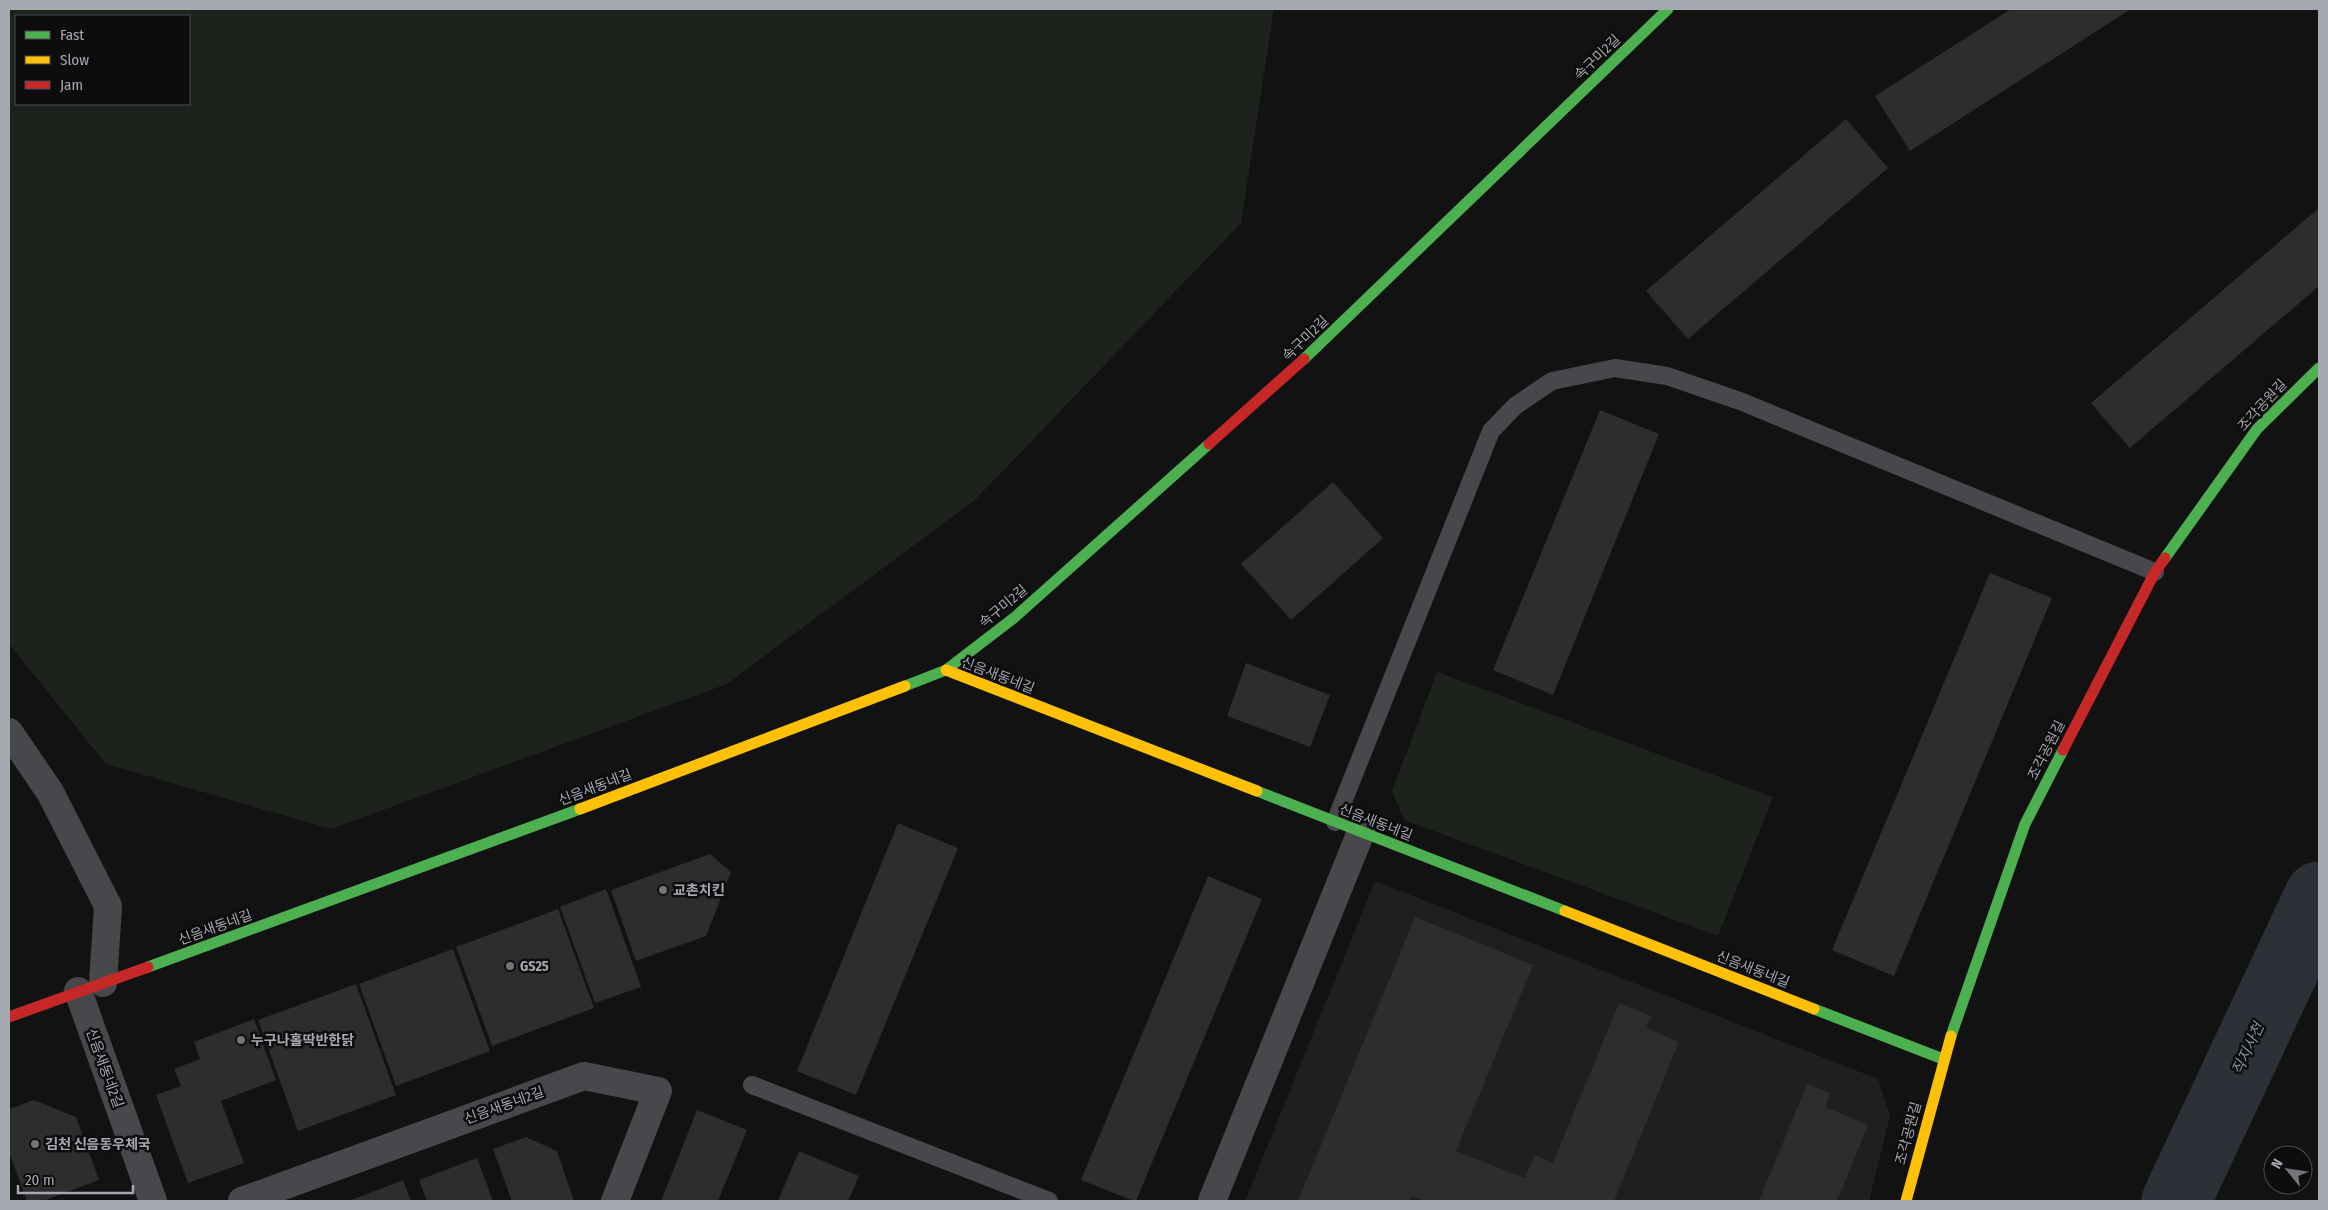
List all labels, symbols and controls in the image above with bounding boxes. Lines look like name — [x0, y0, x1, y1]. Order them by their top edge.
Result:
legend — [15, 15, 190, 105]
text: Fast — [60, 26, 84, 44]
street label: 속구미2길 — [1571, 31, 1624, 84]
text: Slow — [60, 51, 89, 69]
text: Jam — [60, 76, 83, 94]
street label: 속구미2길 — [1279, 312, 1332, 365]
street label: 조각공원길 — [2234, 376, 2291, 435]
street label: 속구미2길 — [976, 581, 1031, 631]
street label: 신음새동네길 — [959, 654, 1037, 697]
street label: 조각공원길 — [2024, 718, 2069, 783]
street label: 신음새동네길 — [556, 766, 634, 809]
street label: 신음새동네길 — [1337, 801, 1415, 844]
place label: 교촌치킨 — [673, 882, 725, 899]
marker: 교촌치킨 — [657, 884, 669, 896]
street label: 신음새동네길 — [176, 906, 254, 949]
street label: 신음새동네길 — [1714, 948, 1792, 991]
place label: GS25 — [520, 958, 549, 975]
marker: GS25 — [504, 960, 516, 972]
water label: 직지사천 — [2228, 1018, 2269, 1078]
street label: 신음새동네2길 — [82, 1026, 127, 1110]
place label: 누구나홀딱반한닭 — [251, 1032, 354, 1049]
marker: 누구나홀딱반한닭 — [235, 1034, 247, 1046]
street label: 신음새동네2길 — [462, 1083, 546, 1128]
street label: 조각공원길 — [1892, 1100, 1925, 1166]
place label: 김천 신음동우체국 — [45, 1136, 151, 1153]
marker: 김천 신음동우체국 — [29, 1138, 41, 1150]
north arrow — [2263, 1145, 2313, 1195]
text: N — [2268, 1156, 2287, 1172]
scale bar — [18, 1162, 132, 1194]
text: 20 m — [25, 1171, 55, 1189]

